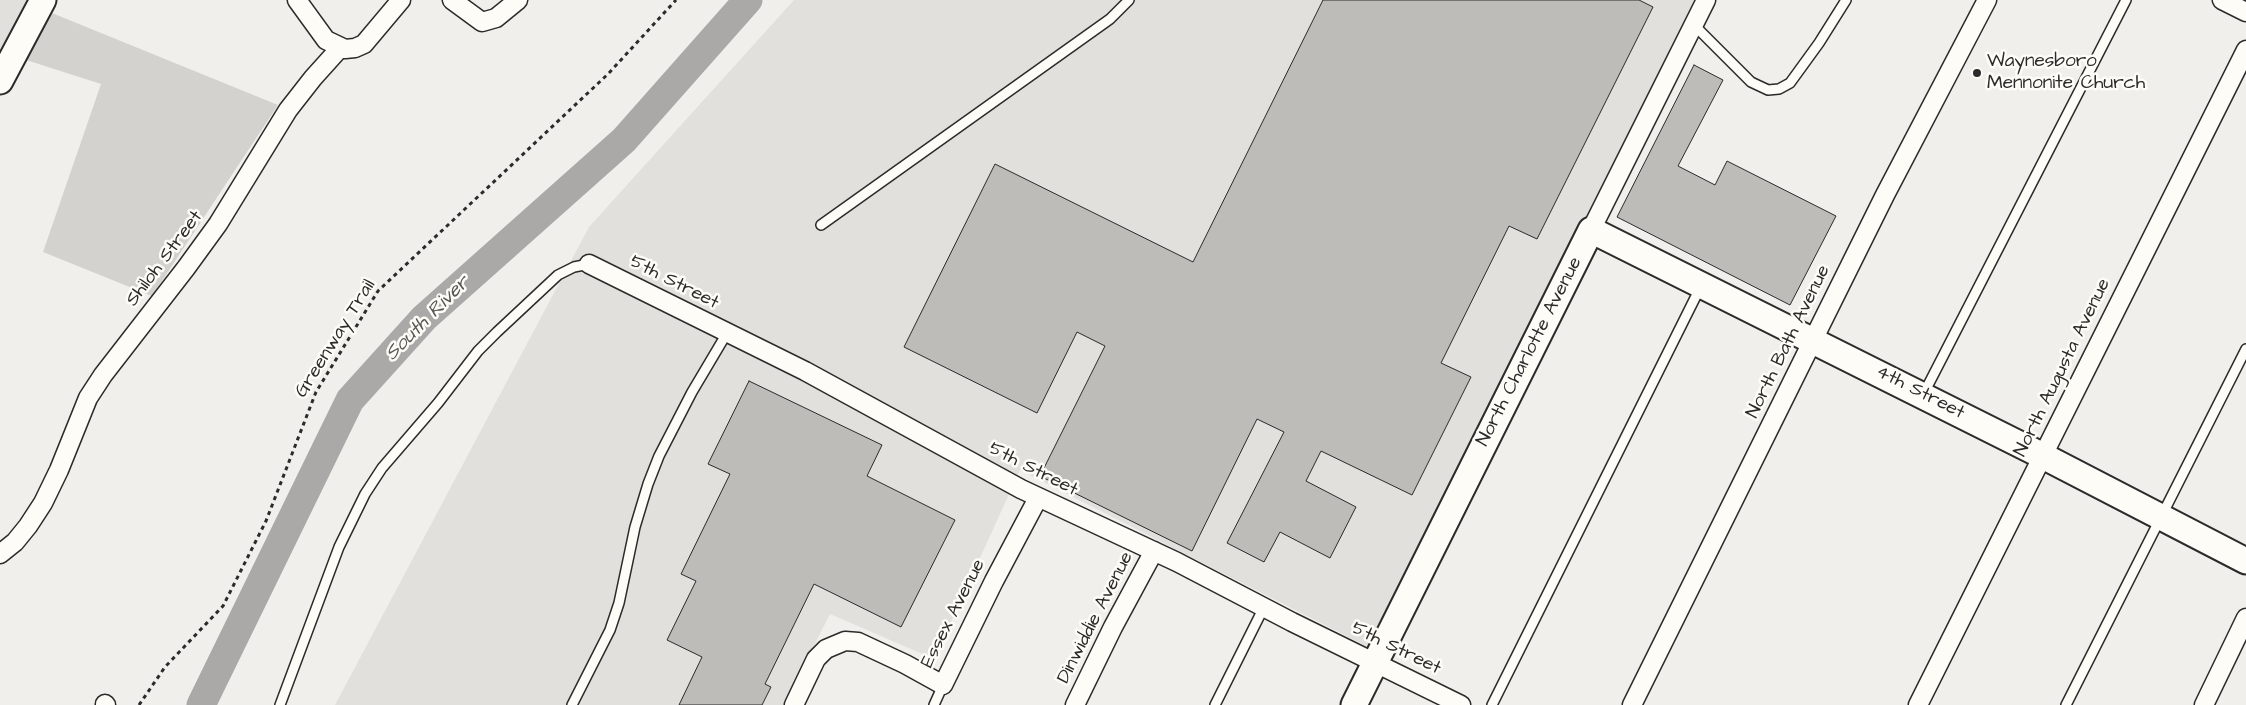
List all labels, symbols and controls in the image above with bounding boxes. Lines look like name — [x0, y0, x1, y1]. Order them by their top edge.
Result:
place label: Waynesboro Mennonite Church — [1987, 51, 2145, 95]
marker: Waynesboro Mennonite Church — [1971, 67, 1983, 79]
street label: Shiloh Street — [122, 207, 208, 311]
street label: 5th Street — [626, 251, 722, 315]
street label: North Charlotte Avenue — [1472, 254, 1588, 450]
street label: North Bath Avenue — [1742, 262, 1836, 422]
water label: South River — [381, 272, 475, 366]
street label: North Augusta Avenue — [2010, 275, 2116, 461]
street label: Greenway Trail — [291, 276, 381, 402]
street label: 4th Street — [1872, 361, 1968, 425]
street label: 5th Street — [985, 438, 1081, 502]
street label: Dinwiddie Avenue — [1053, 548, 1139, 688]
street label: Essex Avenue — [917, 556, 991, 672]
street label: 5th Street — [1348, 618, 1444, 680]

